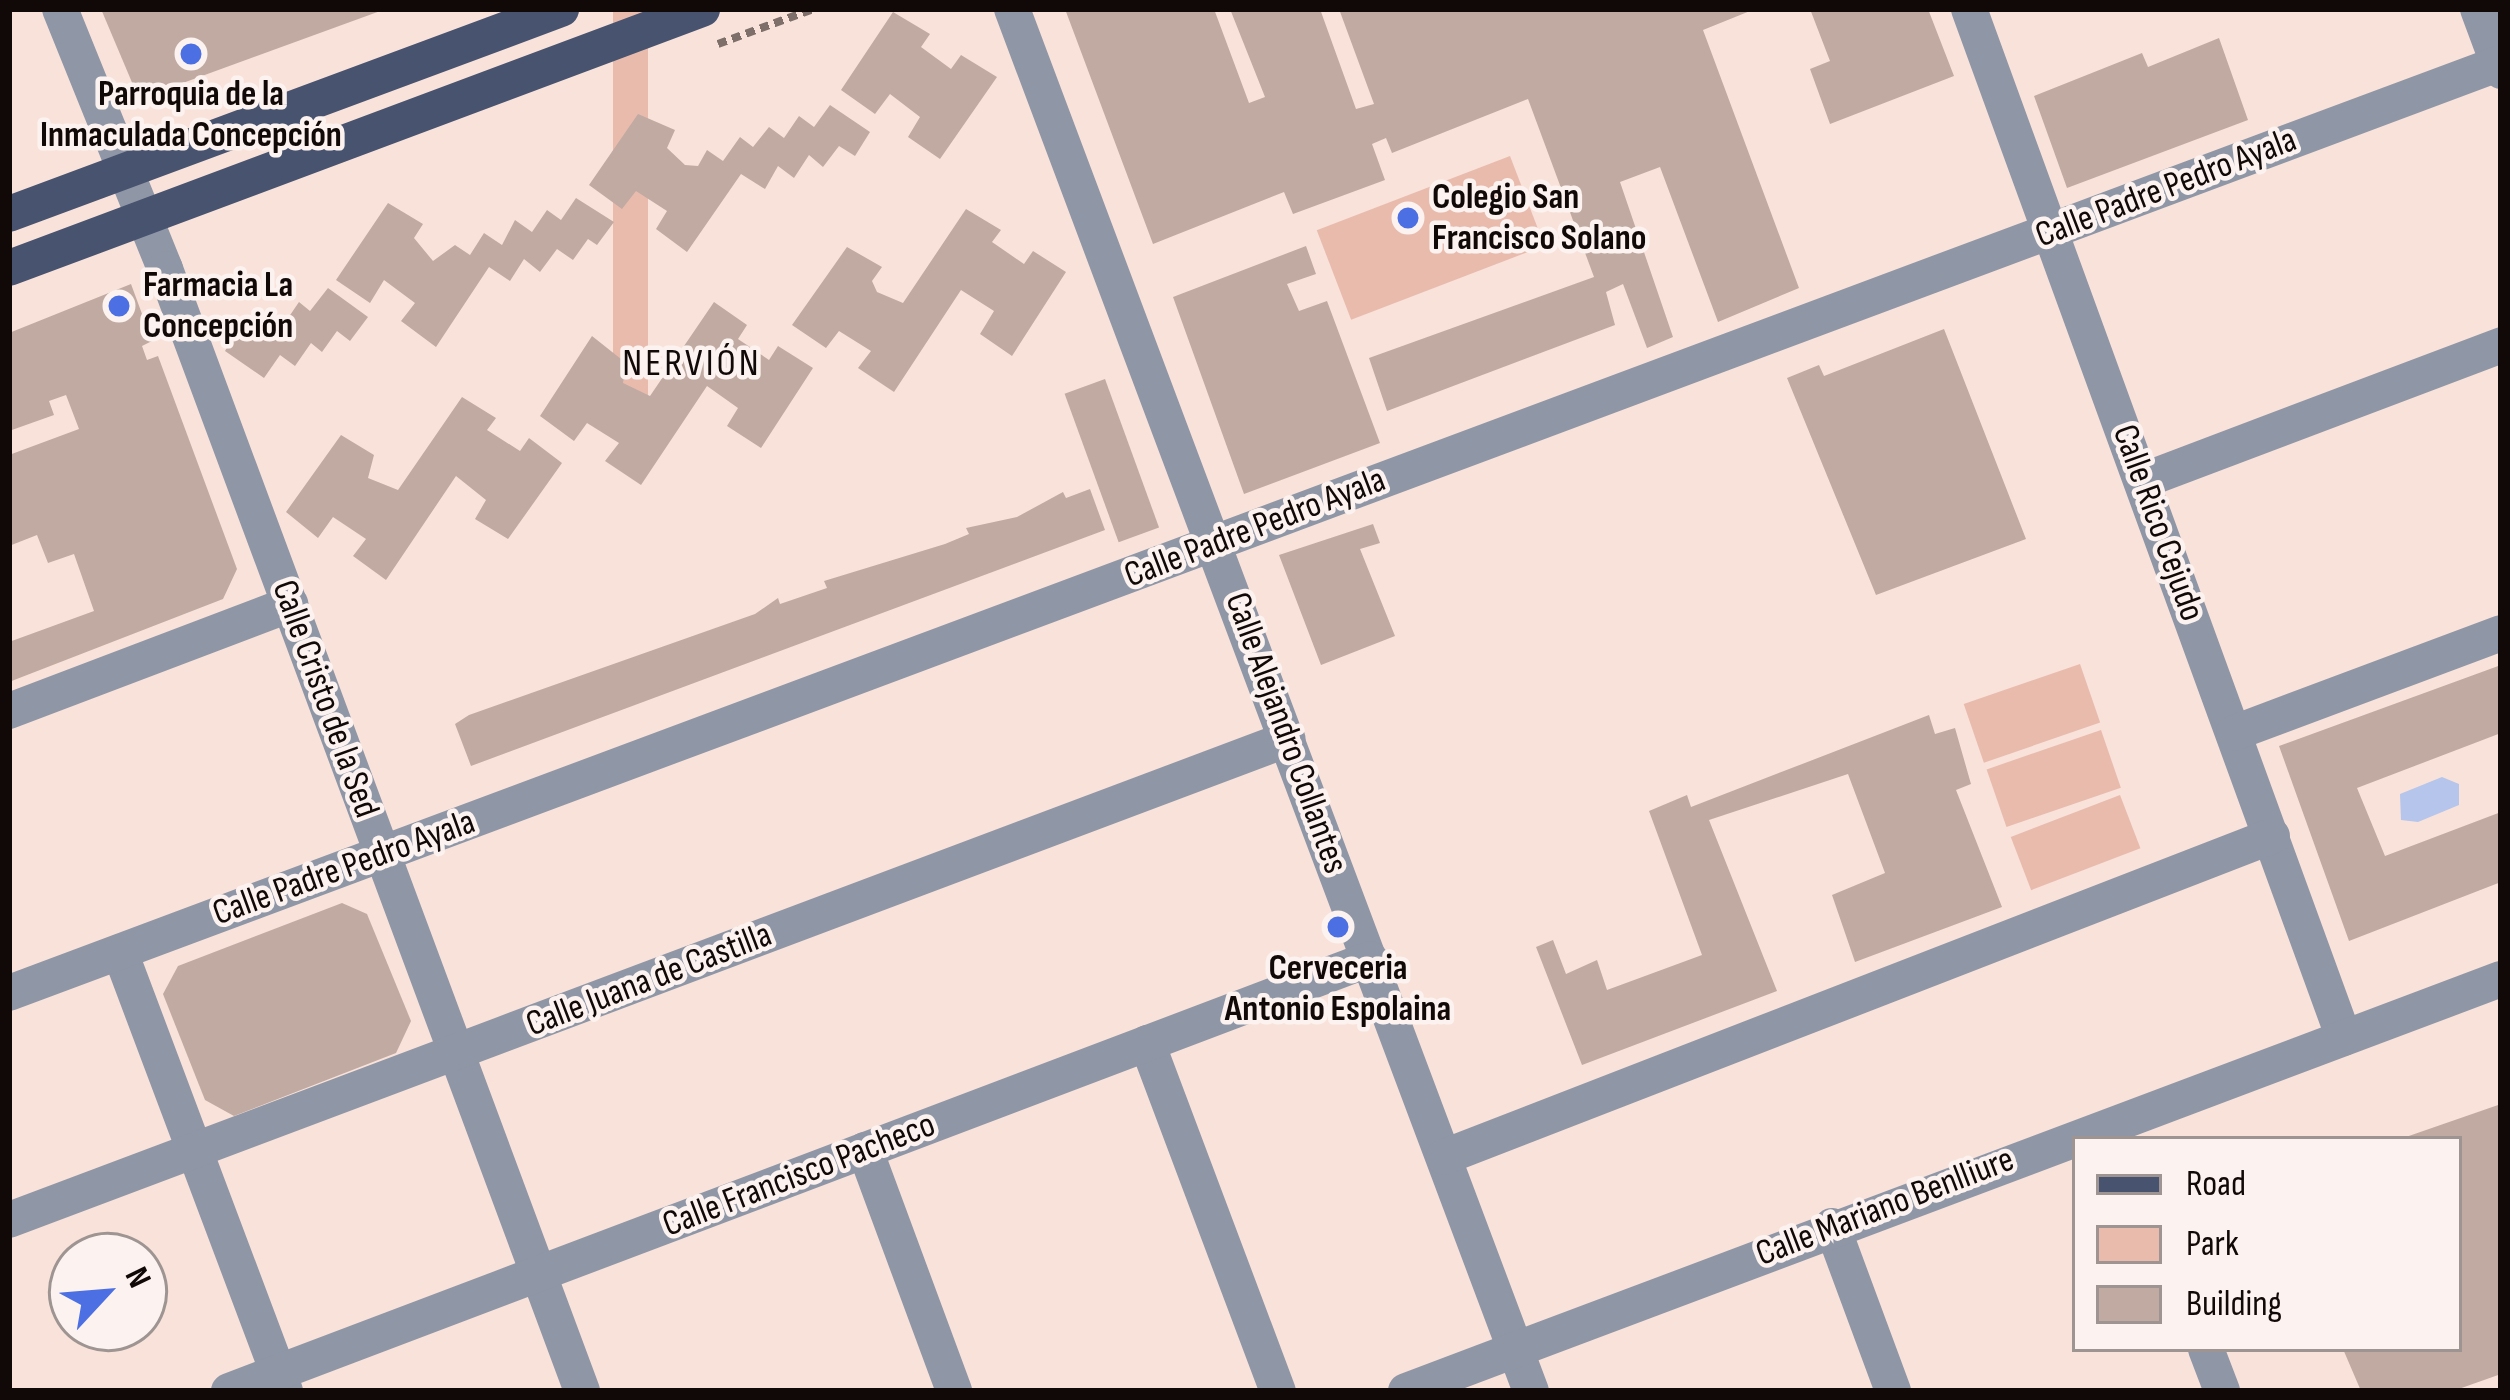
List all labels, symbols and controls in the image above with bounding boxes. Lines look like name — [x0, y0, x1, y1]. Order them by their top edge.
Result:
marker: Parroquia de la Inmaculada Concepción — [178, 41, 204, 67]
place label: Parroquia de la Inmaculada Concepción — [40, 72, 342, 157]
street label: Calle Padre Pedro Ayala — [2030, 118, 2302, 258]
place label: Colegio San Francisco Solano — [1432, 175, 1646, 260]
marker: Colegio San Francisco Solano — [1395, 205, 1421, 231]
place label: Farmacia La Concepción — [143, 263, 293, 348]
marker: Farmacia La Concepción — [106, 293, 132, 319]
district label: NERVIÓN — [622, 341, 762, 387]
street label: Calle Rico Cejudo — [2103, 419, 2213, 627]
street label: Calle Padre Pedro Ayala — [1119, 458, 1391, 598]
street label: Calle Cristo de la Sed — [262, 574, 388, 824]
street label: Calle Alejandro Collantes — [1215, 587, 1357, 879]
street label: Calle Padre Pedro Ayala — [207, 801, 481, 935]
street label: Calle Juana de Castilla — [520, 913, 778, 1047]
marker: Cerveceria Antonio Espolaina — [1325, 914, 1351, 940]
place label: Cerveceria Antonio Espolaina — [1225, 946, 1451, 1031]
street label: Calle Francisco Pacheco — [657, 1103, 941, 1247]
legend — [2072, 1136, 2462, 1352]
street label: Calle Mariano Benlliure — [1750, 1138, 2020, 1276]
text: Road — [2186, 1163, 2246, 1206]
text: Park — [2186, 1223, 2239, 1266]
north arrow — [48, 1232, 168, 1352]
text: N — [116, 1261, 159, 1294]
text: Building — [2186, 1283, 2282, 1326]

